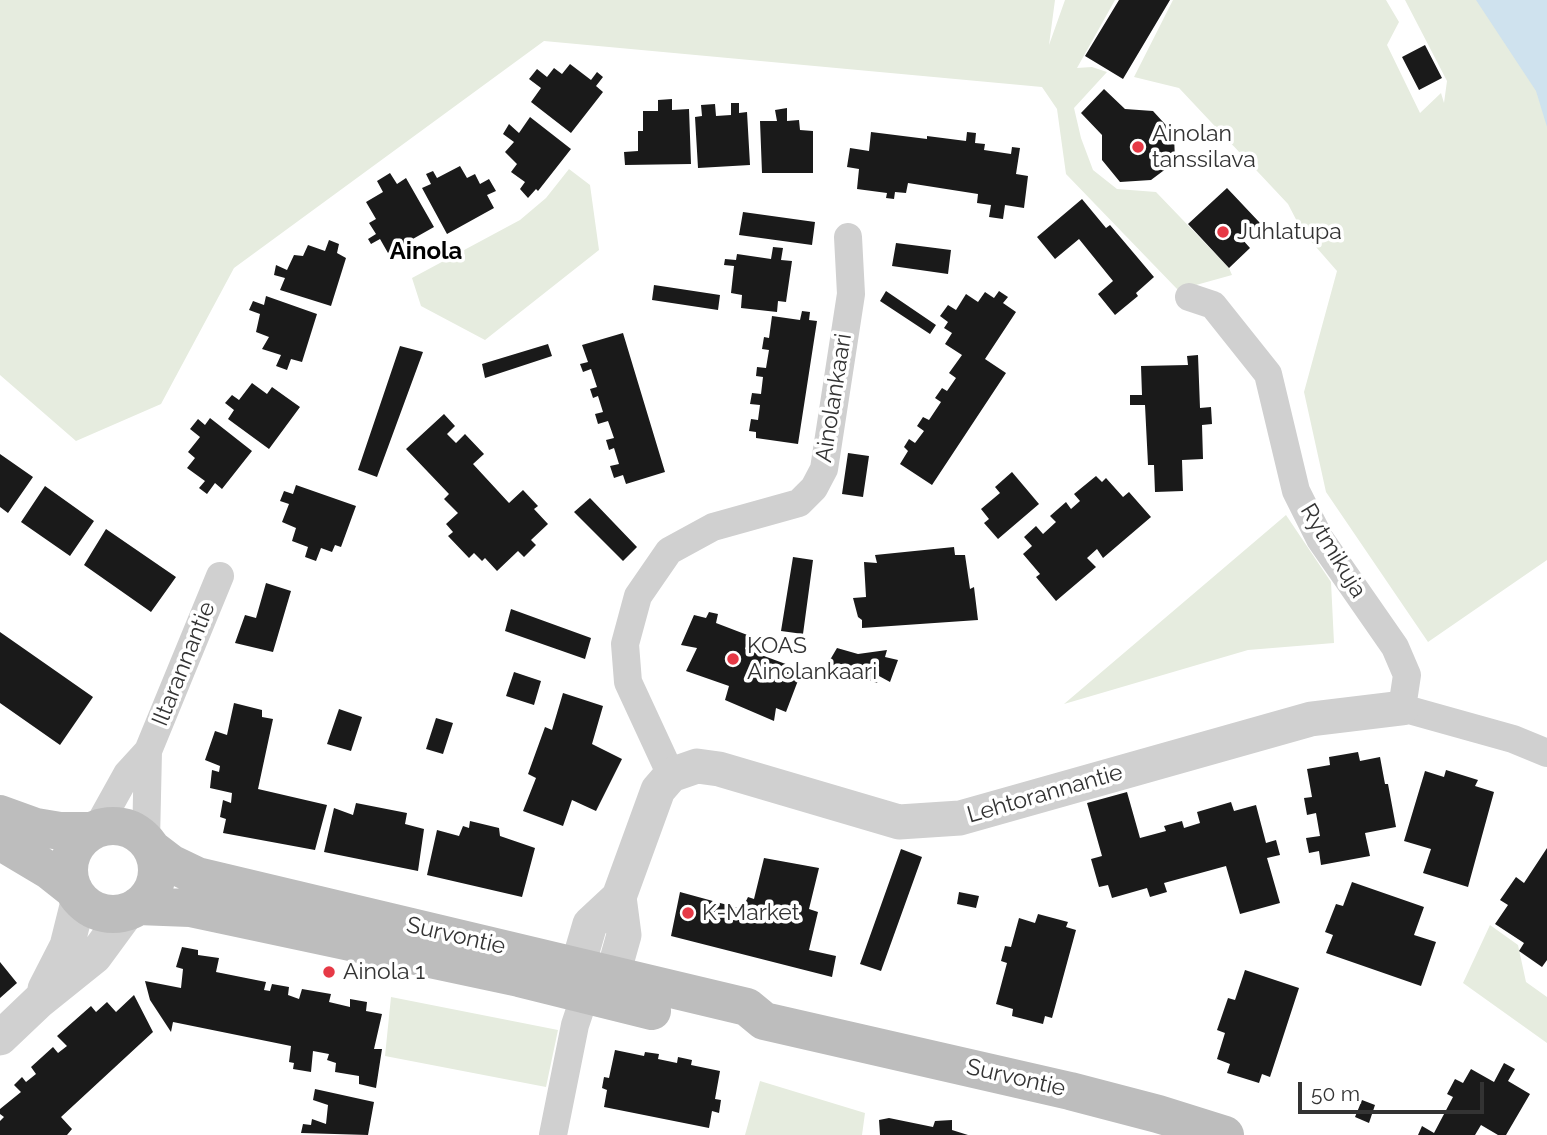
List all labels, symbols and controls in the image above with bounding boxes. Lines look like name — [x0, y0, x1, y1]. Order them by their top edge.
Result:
place label: Ainolan tanssilava — [1152, 120, 1256, 174]
marker: Ainolan tanssilava — [1130, 139, 1146, 155]
place label: Juhlatupa — [1237, 218, 1342, 246]
marker: Juhlatupa — [1215, 224, 1231, 240]
district label: Ainola — [390, 238, 462, 266]
street label: Ainolankaari — [810, 332, 858, 464]
street label: Rytmikuja — [1294, 499, 1372, 603]
street label: Iltarannantie — [147, 598, 221, 730]
place label: KOAS Ainolankaari — [747, 632, 877, 686]
marker: KOAS Ainolankaari — [725, 651, 741, 667]
street label: Lehtorannantie — [964, 759, 1126, 829]
place label: K-Market — [702, 899, 799, 927]
marker: K-Market — [680, 905, 696, 921]
street label: Survontie — [404, 911, 508, 961]
place label: Ainola 1 — [343, 958, 425, 986]
marker: Ainola 1 — [321, 964, 337, 980]
street label: Survontie — [964, 1053, 1068, 1103]
scale bar — [1302, 1068, 1488, 1112]
text: 50 m — [1311, 1081, 1360, 1106]

